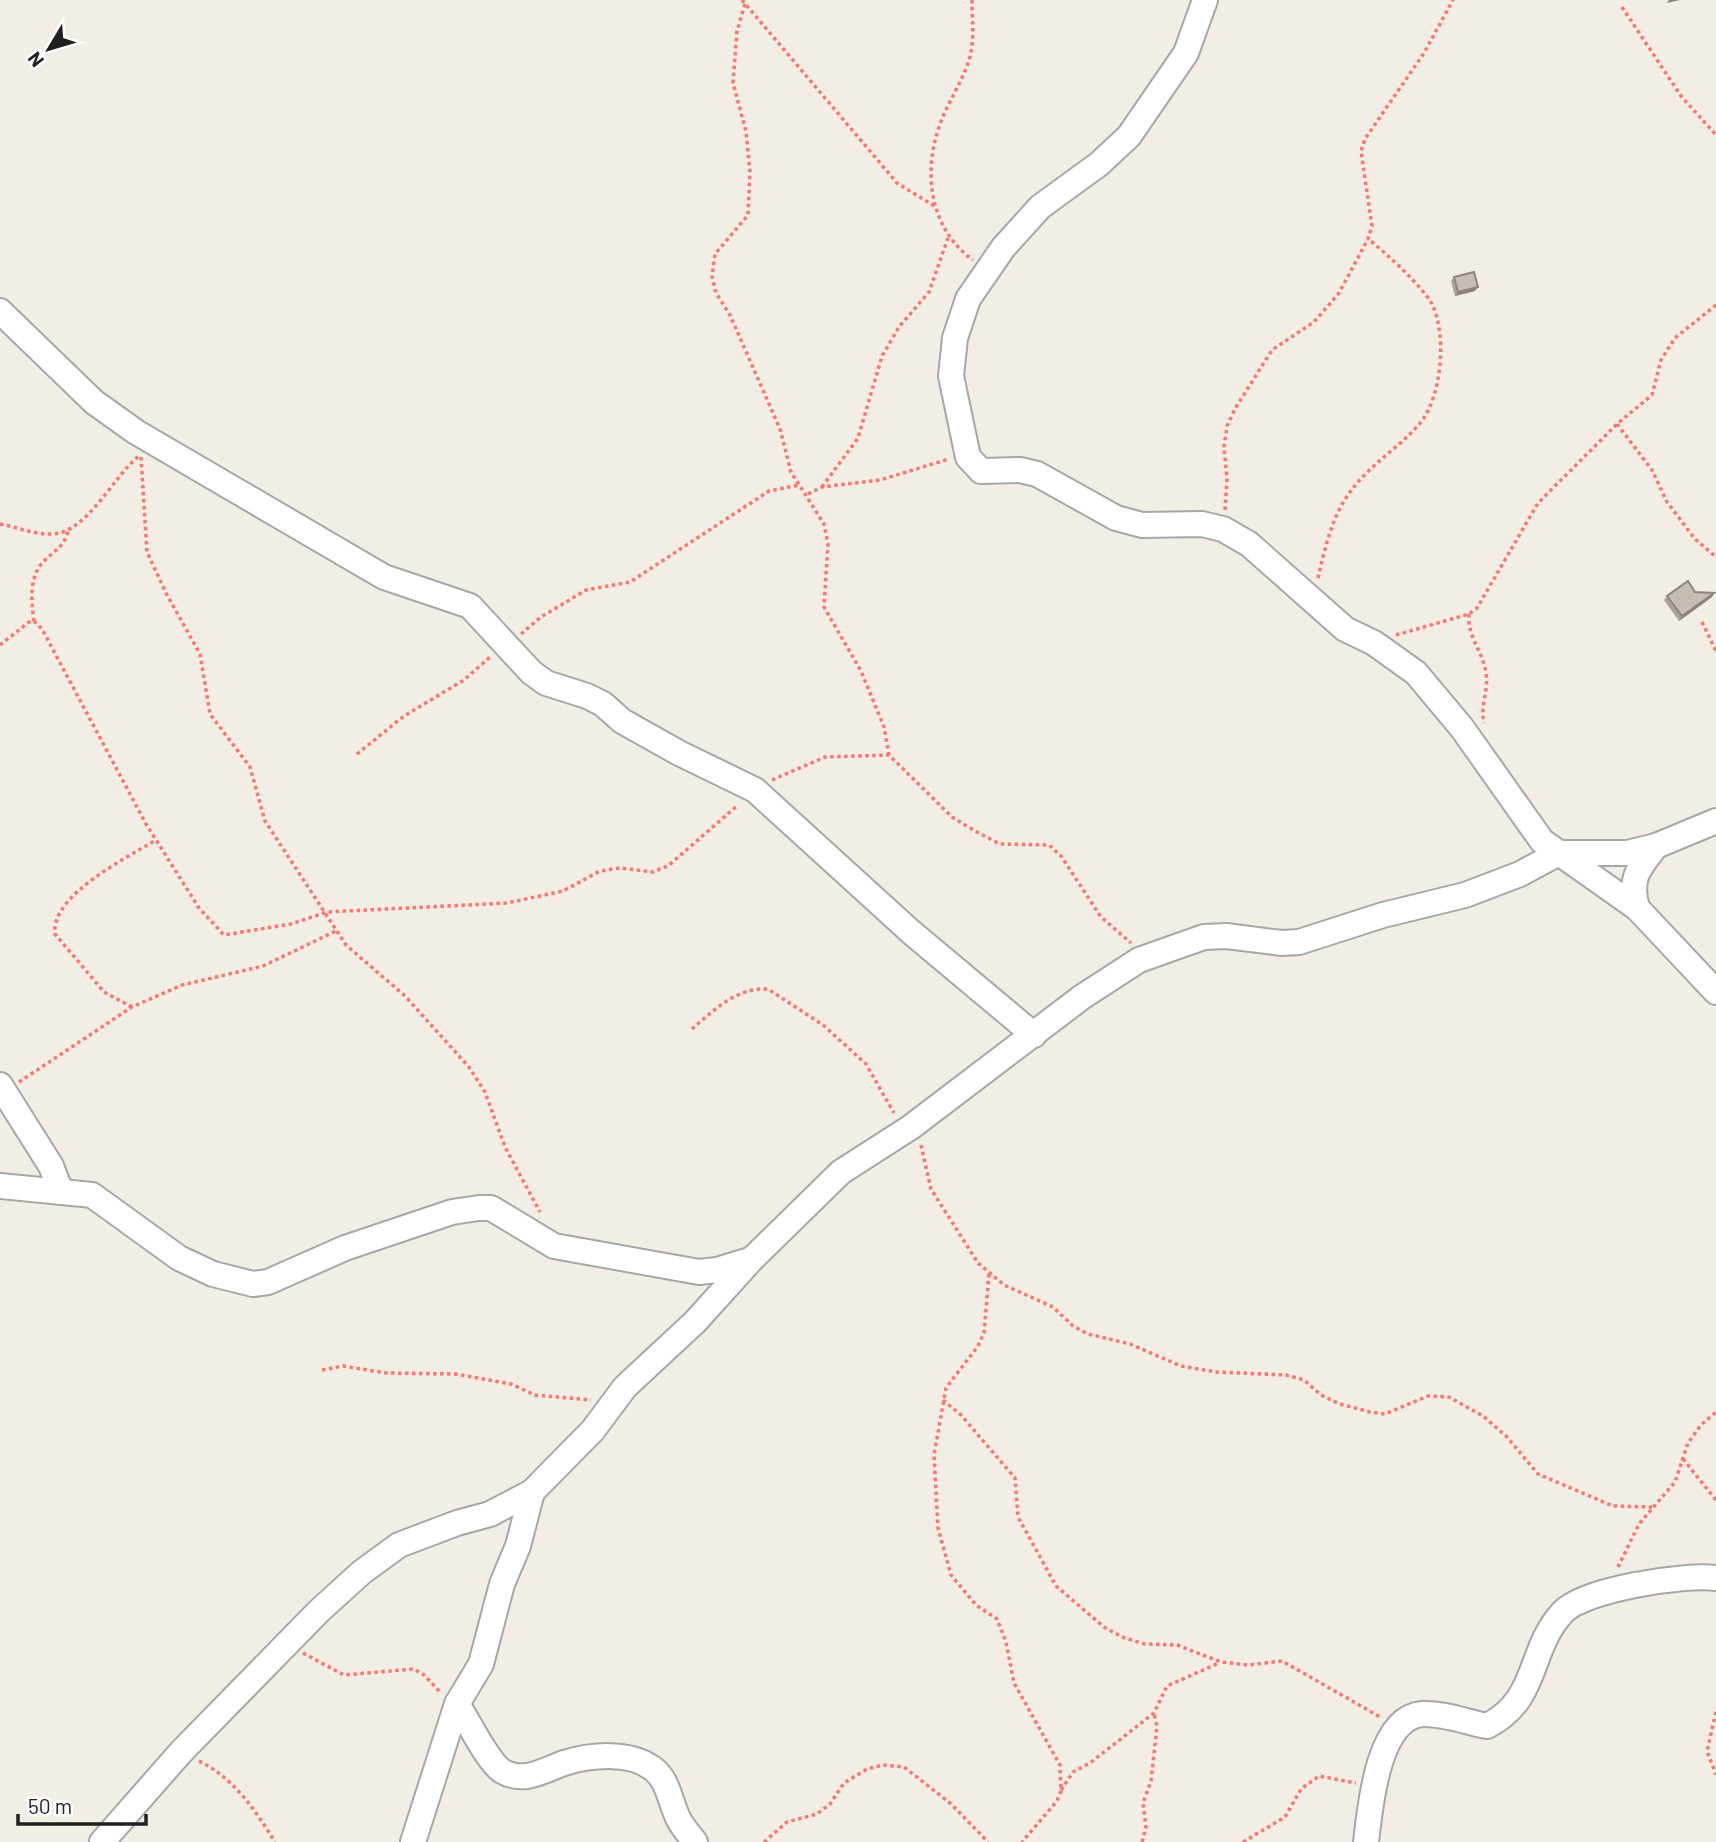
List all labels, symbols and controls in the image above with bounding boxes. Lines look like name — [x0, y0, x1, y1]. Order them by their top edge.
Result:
north arrow — [14, 14, 84, 84]
text: N — [22, 48, 48, 72]
scale bar — [18, 1783, 145, 1827]
text: 50 m — [28, 1793, 72, 1818]

